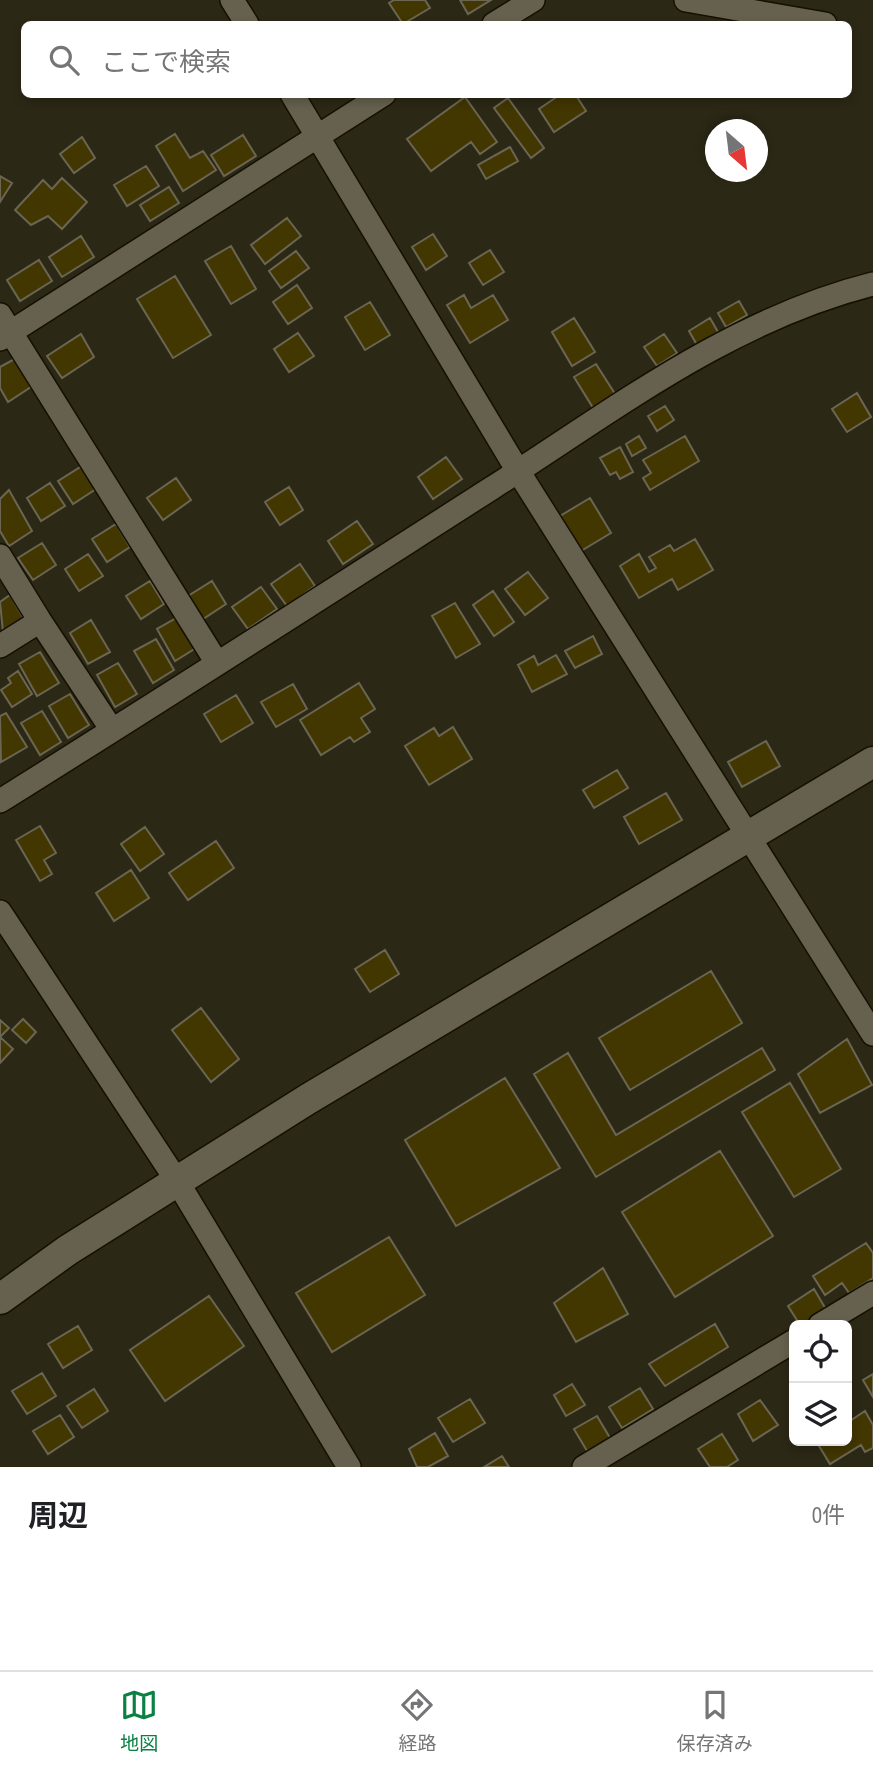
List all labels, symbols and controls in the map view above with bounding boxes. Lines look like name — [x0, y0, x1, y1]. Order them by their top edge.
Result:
search box — [21, 21, 852, 98]
icon: search — [45, 41, 83, 79]
text: ここで検索 — [101, 45, 231, 78]
north arrow — [705, 119, 768, 182]
map controls — [789, 1320, 852, 1446]
button: locate — [789, 1320, 852, 1383]
button: layers — [789, 1383, 852, 1446]
text: 周辺 — [28, 1495, 88, 1534]
text: 0件 — [812, 1500, 845, 1529]
tab: 地図 — [120, 1686, 158, 1755]
tab: 経路 — [398, 1686, 437, 1755]
tab: 保存済み — [677, 1686, 753, 1755]

